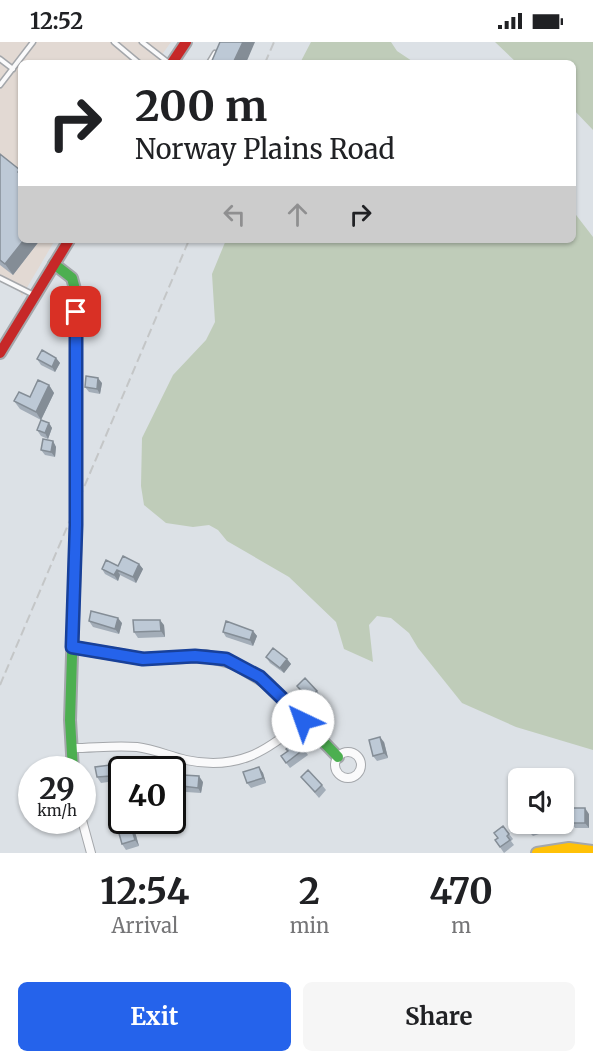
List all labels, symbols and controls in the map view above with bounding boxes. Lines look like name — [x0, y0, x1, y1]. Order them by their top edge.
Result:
text: 12:52 — [30, 7, 83, 35]
text: 200 m — [135, 80, 267, 132]
icon: right — [36, 84, 114, 162]
text: Norway Plains Road — [135, 132, 395, 166]
icon: left — [218, 198, 251, 231]
icon: ahead — [281, 198, 314, 231]
icon: right — [344, 198, 377, 231]
pin — [50, 286, 101, 337]
icon: arrive — [59, 295, 92, 328]
position arrow — [271, 689, 335, 753]
speed limit sign: 40 — [108, 756, 186, 834]
map controls — [508, 768, 574, 834]
button: sound — [508, 768, 574, 834]
text: 29 — [39, 769, 75, 807]
text: km/h — [37, 801, 77, 820]
text: 12:54 — [100, 869, 189, 914]
text: 2 — [299, 869, 320, 914]
text: 470 — [429, 869, 493, 914]
text: Arrival — [111, 913, 178, 938]
text: min — [290, 913, 329, 938]
text: m — [451, 913, 471, 938]
button: Exit — [18, 982, 291, 1051]
button: Share — [303, 982, 575, 1051]

